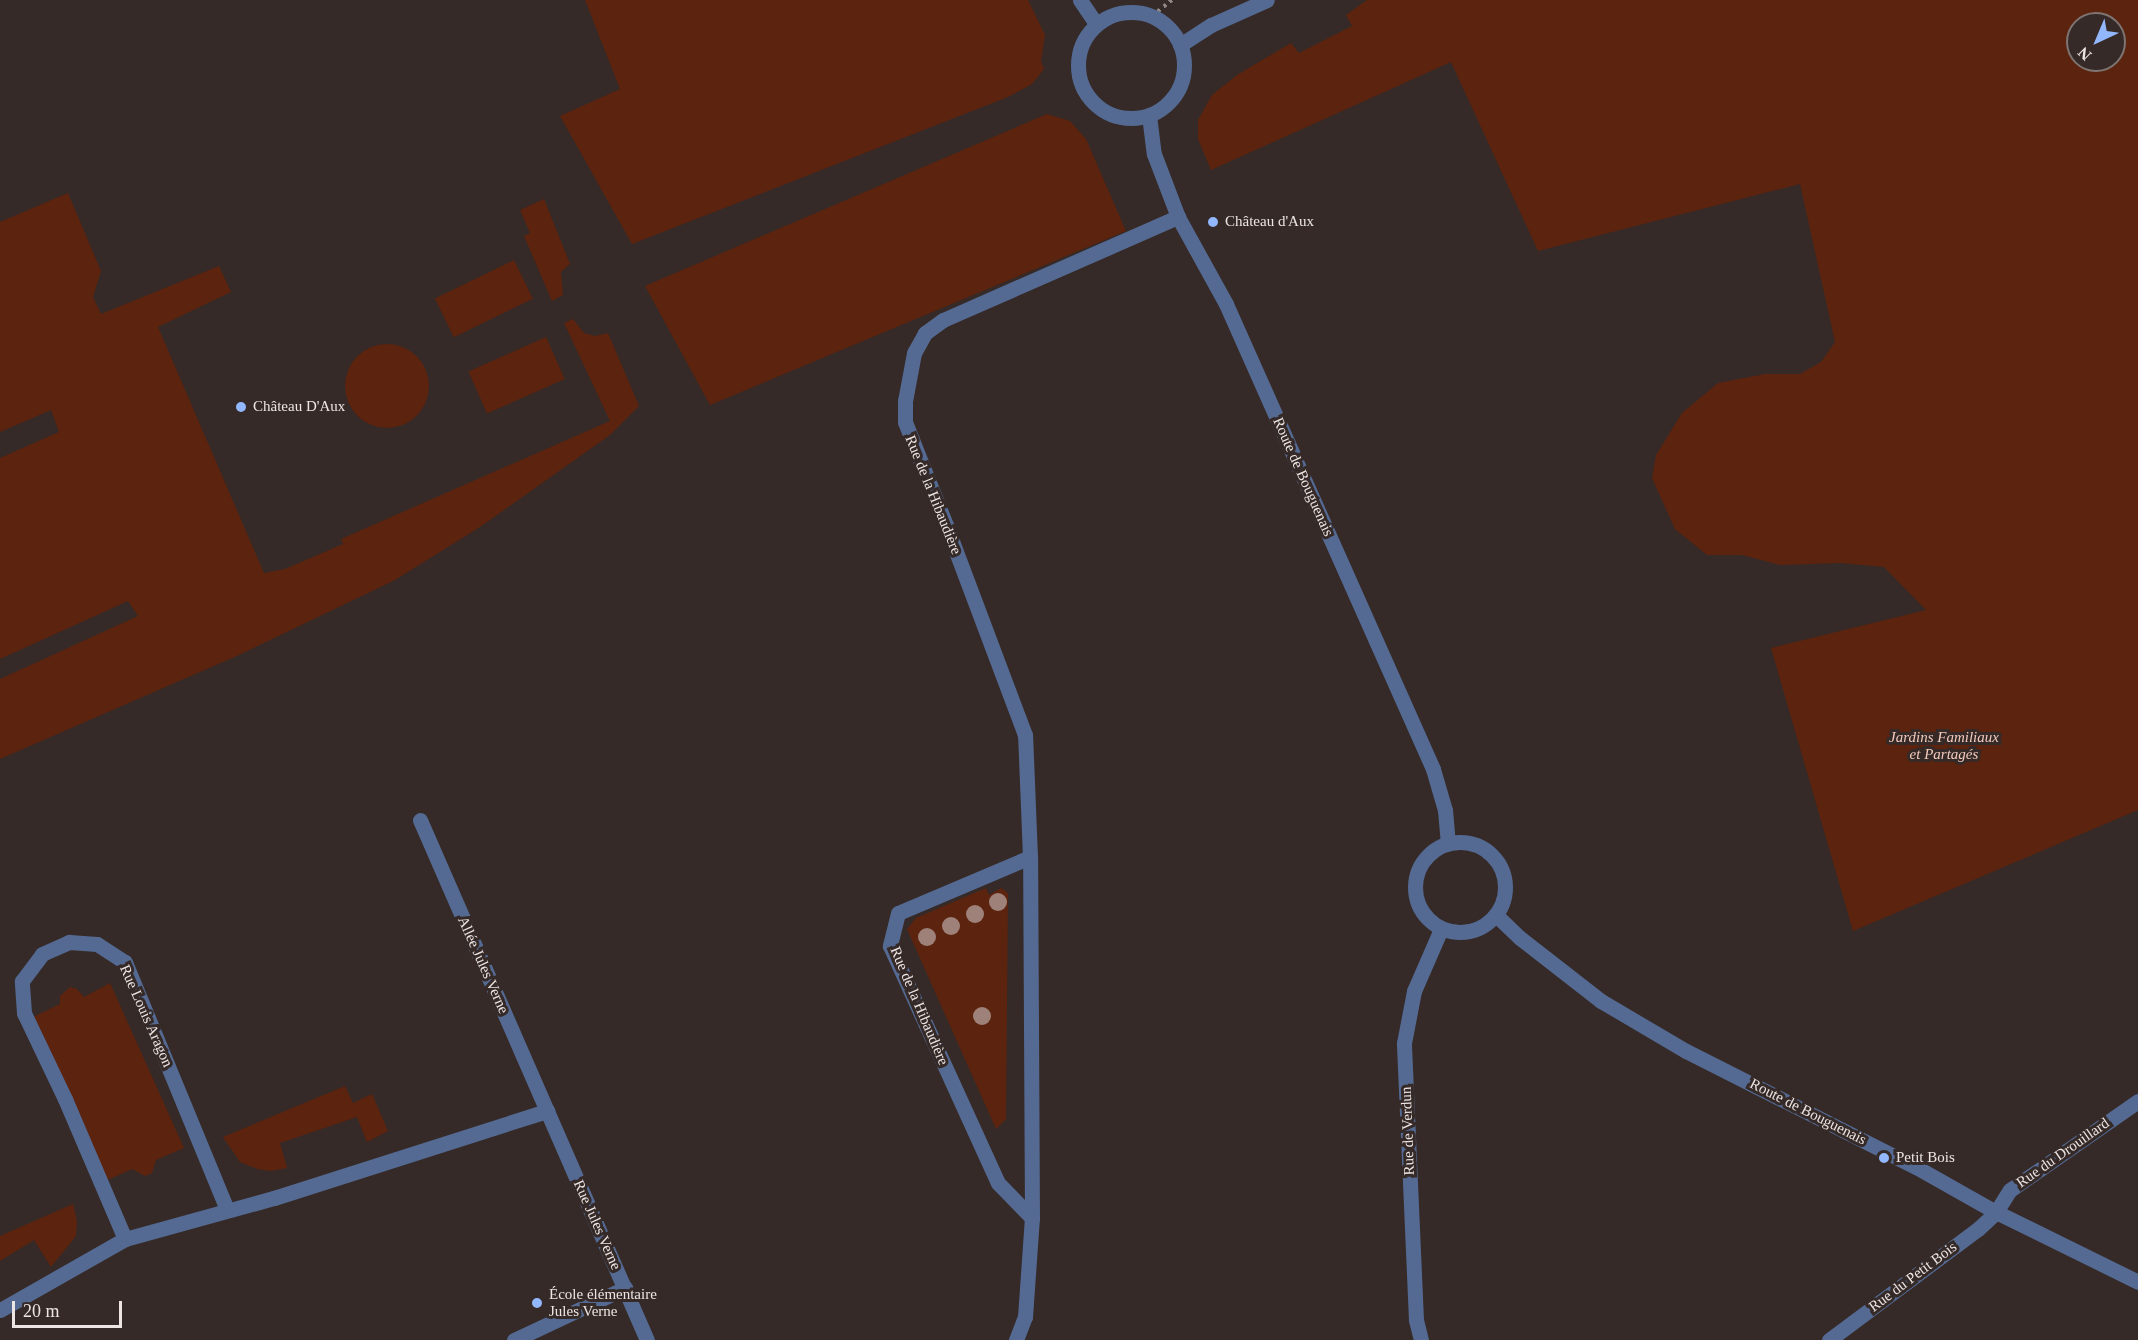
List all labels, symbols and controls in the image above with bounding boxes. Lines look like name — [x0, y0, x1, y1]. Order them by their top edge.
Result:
north arrow — [2066, 12, 2126, 72]
text: N — [2074, 44, 2095, 64]
place label: Château d'Aux — [1225, 213, 1314, 231]
marker: Château d'Aux — [1206, 215, 1220, 229]
place label: Château D'Aux — [253, 398, 345, 416]
marker: Château D'Aux — [234, 400, 248, 414]
street label: Route de Bouguenais — [1269, 415, 1337, 539]
street label: Rue de la Hibaudière — [901, 433, 965, 557]
park label: Jardins Familiaux et Partagés — [1889, 728, 1999, 763]
street label: Allée Jules Verne — [453, 913, 513, 1017]
street label: Rue de la Hibaudière — [886, 944, 952, 1068]
street label: Rue Louis Aragon — [115, 962, 177, 1070]
street label: Route de Bouguenais — [1747, 1075, 1869, 1149]
street label: Rue de Verdun — [1397, 1086, 1419, 1176]
street label: Rue du Drouillard — [2013, 1114, 2113, 1192]
place label: Petit Bois — [1896, 1149, 1955, 1167]
marker: Petit Bois — [1877, 1151, 1891, 1165]
street label: Rue Jules Verne — [569, 1177, 625, 1273]
street label: Rue du Petit Bois — [1865, 1238, 1961, 1316]
place label: École élémentaire Jules Verne — [549, 1285, 657, 1320]
scale bar — [15, 1289, 124, 1327]
marker: École élémentaire Jules Verne — [530, 1296, 544, 1310]
text: 20 m — [23, 1301, 60, 1321]

